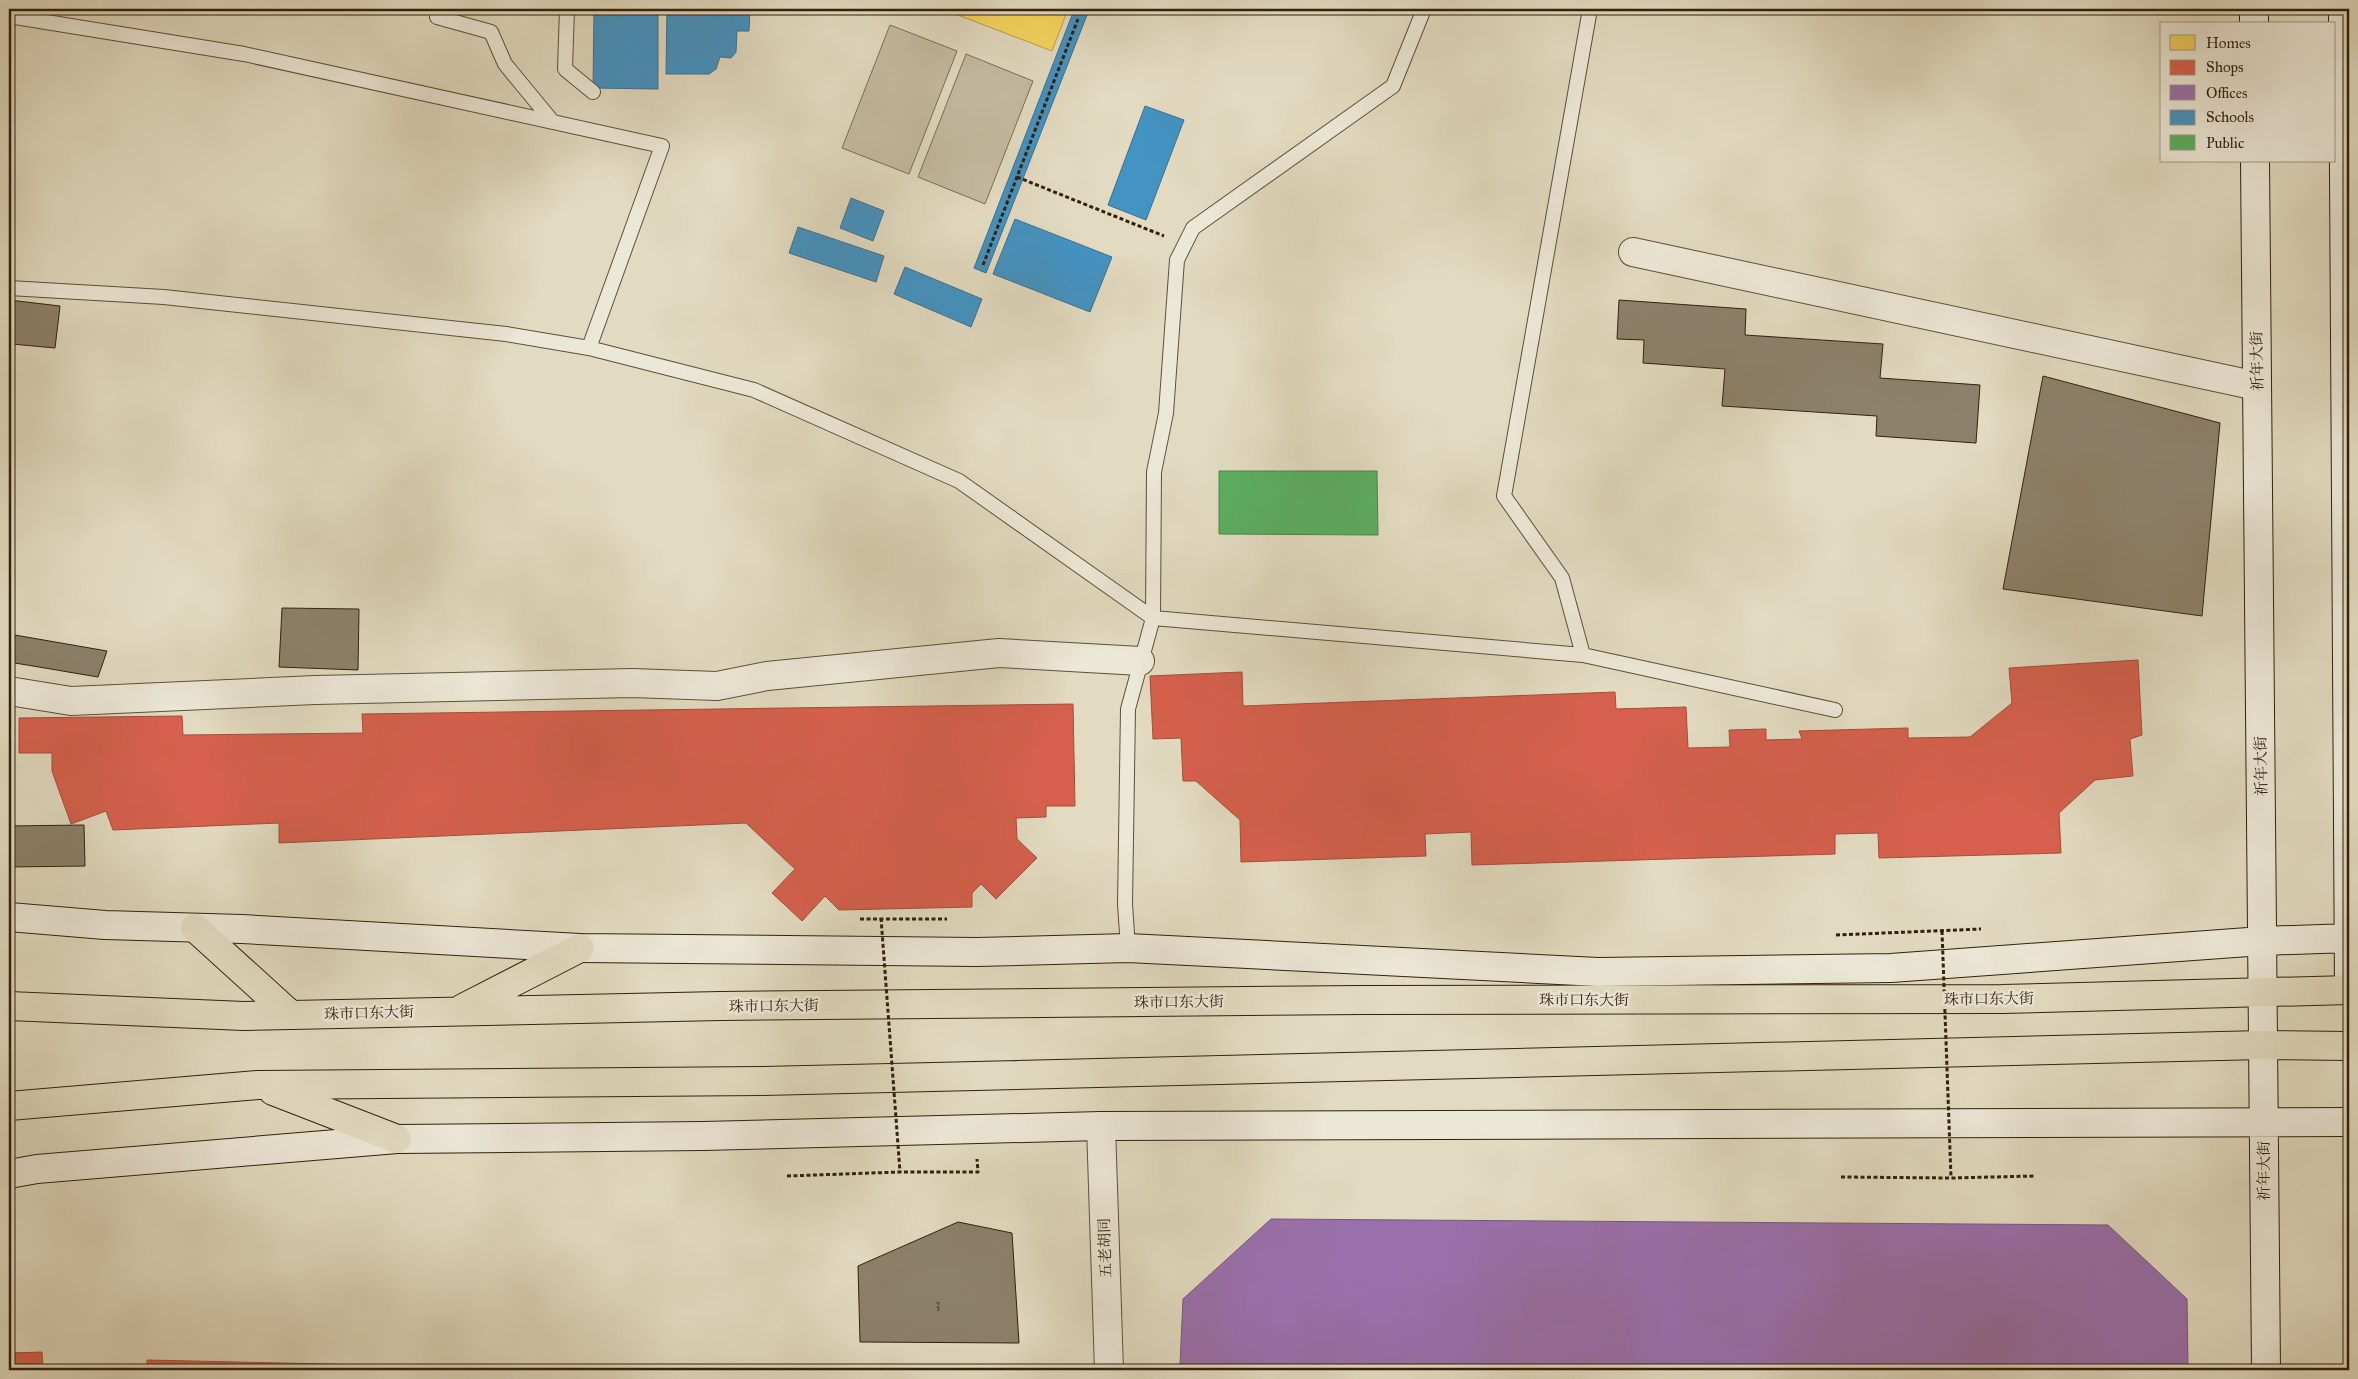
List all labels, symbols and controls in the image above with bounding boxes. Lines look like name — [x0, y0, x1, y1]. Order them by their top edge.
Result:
legend — [2160, 22, 2336, 162]
text: Homes — [2206, 34, 2251, 52]
text: Shops — [2206, 58, 2244, 76]
text: Offices — [2206, 84, 2247, 102]
text: Schools — [2206, 108, 2254, 126]
text: Public — [2206, 134, 2244, 152]
street label: 祈年大街 — [2247, 331, 2267, 391]
street label: 祈年大街 — [2251, 736, 2271, 796]
street label: 珠市口东大街 — [1944, 989, 2034, 1009]
street label: 珠市口东大街 — [1539, 991, 1629, 1009]
street label: 珠市口东大街 — [1134, 992, 1224, 1012]
street label: 珠市口东大街 — [729, 996, 819, 1016]
street label: 珠市口东大街 — [324, 1002, 414, 1024]
street label: 祈年大街 — [2255, 1141, 2273, 1201]
street label: 五老胡同 — [1095, 1218, 1115, 1278]
house number: 3 — [936, 1297, 941, 1311]

